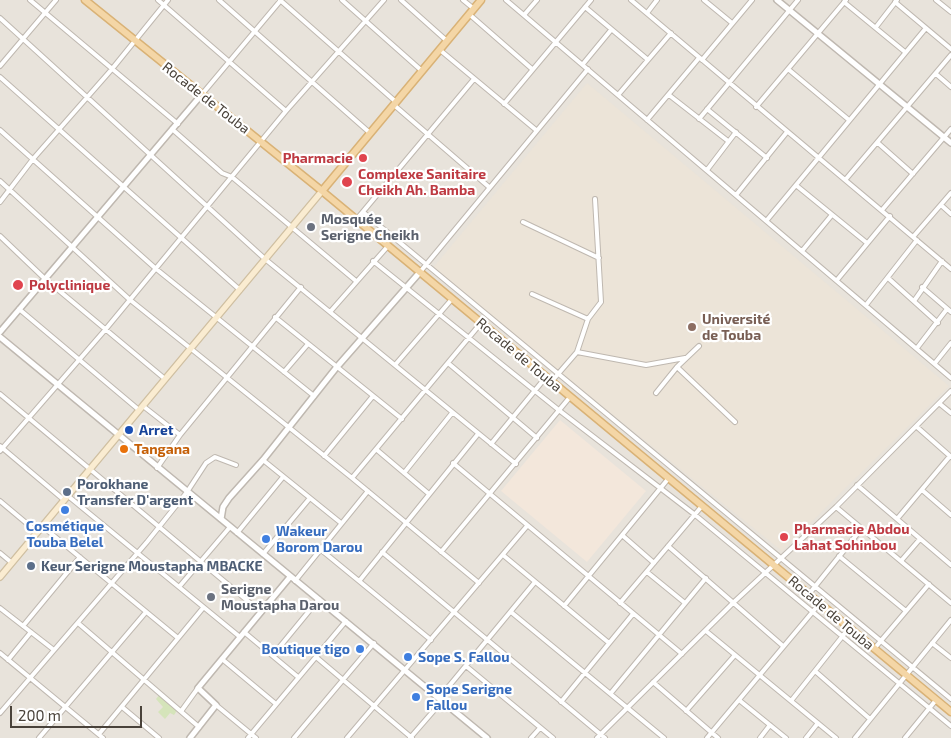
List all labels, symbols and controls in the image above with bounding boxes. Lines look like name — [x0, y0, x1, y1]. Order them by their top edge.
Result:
street label: Rocade de Touba — [159, 59, 253, 137]
place label: Pharmacie — [283, 150, 353, 166]
marker: Pharmacie — [357, 152, 369, 164]
place label: Complexe Sanitaire Cheikh Ah. Bamba — [358, 166, 486, 198]
marker: Complexe Sanitaire Cheikh Ah. Bamba — [340, 175, 354, 189]
place label: Mosquée Serigne Cheikh — [321, 211, 419, 243]
marker: Mosquée Serigne Cheikh — [305, 221, 317, 233]
place label: Polyclinique — [29, 277, 110, 293]
marker: Polyclinique — [11, 278, 25, 292]
place label: Université de Touba — [702, 311, 770, 344]
street label: Rocade de Touba — [473, 314, 565, 396]
marker: Université de Touba — [686, 321, 698, 333]
place label: Arret — [139, 422, 174, 438]
marker: Arret — [123, 424, 135, 436]
place label: Tangana — [134, 441, 190, 457]
marker: Tangana — [118, 443, 130, 455]
place label: Porokhane Transfer D'argent — [77, 476, 193, 508]
marker: Porokhane Transfer D'argent — [61, 486, 73, 498]
marker: Cosmétique Touba Belel — [59, 504, 71, 516]
place label: Cosmétique Touba Belel — [26, 518, 104, 550]
place label: Pharmacie Abdou Lahat Sohinbou — [794, 521, 910, 554]
place label: Wakeur Borom Darou — [276, 523, 363, 556]
marker: Pharmacie Abdou Lahat Sohinbou — [778, 531, 790, 543]
marker: Wakeur Borom Darou — [260, 533, 272, 545]
place label: Keur Serigne Moustapha MBACKE — [41, 558, 262, 574]
marker: Keur Serigne Moustapha MBACKE — [25, 560, 37, 572]
street label: Rocade de Touba — [785, 572, 877, 654]
place label: Serigne Moustapha Darou — [221, 581, 339, 614]
marker: Serigne Moustapha Darou — [205, 591, 217, 603]
place label: Boutique tigo — [261, 641, 350, 657]
marker: Boutique tigo — [354, 643, 366, 655]
place label: Sope S. Fallou — [418, 649, 510, 665]
marker: Sope S. Fallou — [402, 651, 414, 663]
place label: Sope Serigne Fallou — [426, 681, 512, 714]
marker: Sope Serigne Fallou — [410, 691, 422, 703]
scale bar — [12, 696, 145, 728]
text: 200 m — [18, 706, 61, 724]

